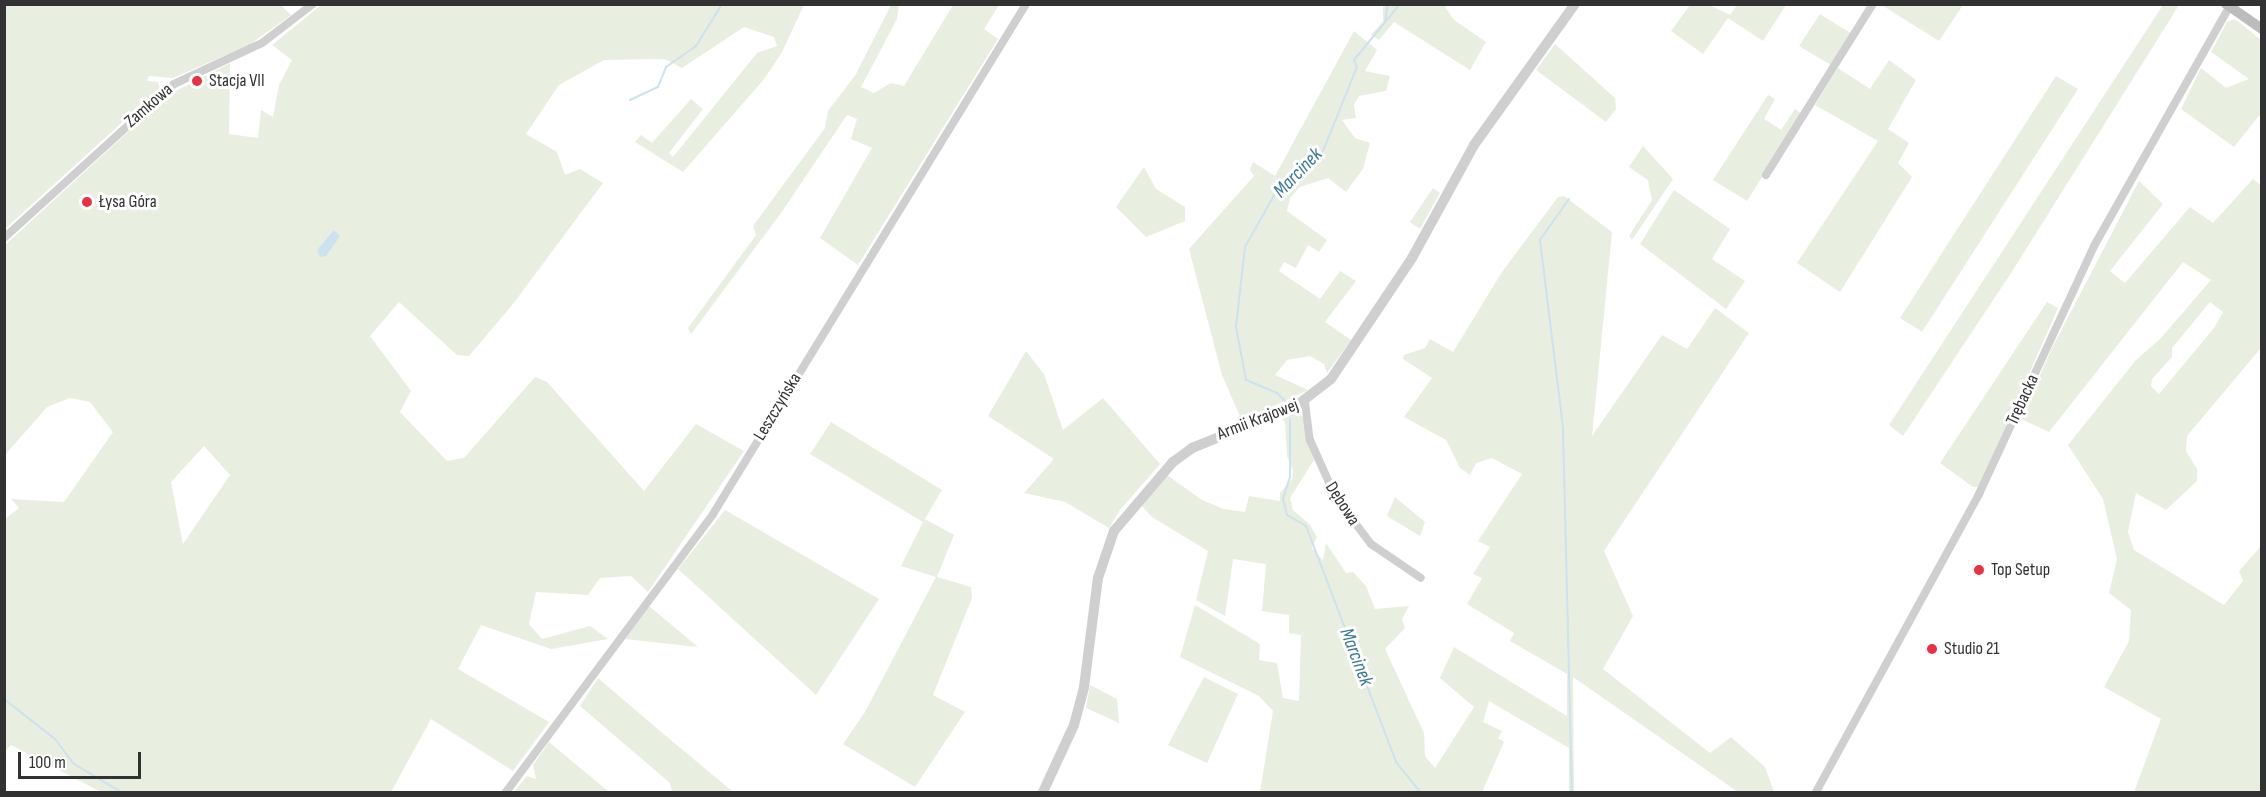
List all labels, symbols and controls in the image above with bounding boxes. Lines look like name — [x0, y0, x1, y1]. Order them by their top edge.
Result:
place label: Stacja VII — [209, 70, 265, 92]
marker: Stacja VII — [190, 74, 204, 88]
street label: Zamkowa — [121, 79, 177, 133]
water label: Marcinek — [1268, 143, 1328, 203]
place label: Łysa Góra — [99, 191, 157, 213]
marker: Łysa Góra — [80, 195, 94, 209]
street label: Leszczyńska — [750, 369, 806, 445]
street label: Trębacka — [2002, 371, 2044, 429]
street label: Armii Krajowej — [1214, 395, 1302, 445]
street label: Dębowa — [1320, 478, 1364, 530]
place label: Top Setup — [1991, 559, 2050, 581]
marker: Top Setup — [1972, 563, 1986, 577]
water label: Marcinek — [1334, 625, 1378, 689]
place label: Studio 21 — [1944, 638, 2000, 660]
marker: Studio 21 — [1925, 642, 1939, 656]
scale bar — [21, 740, 144, 778]
text: 100 m — [29, 752, 66, 773]

